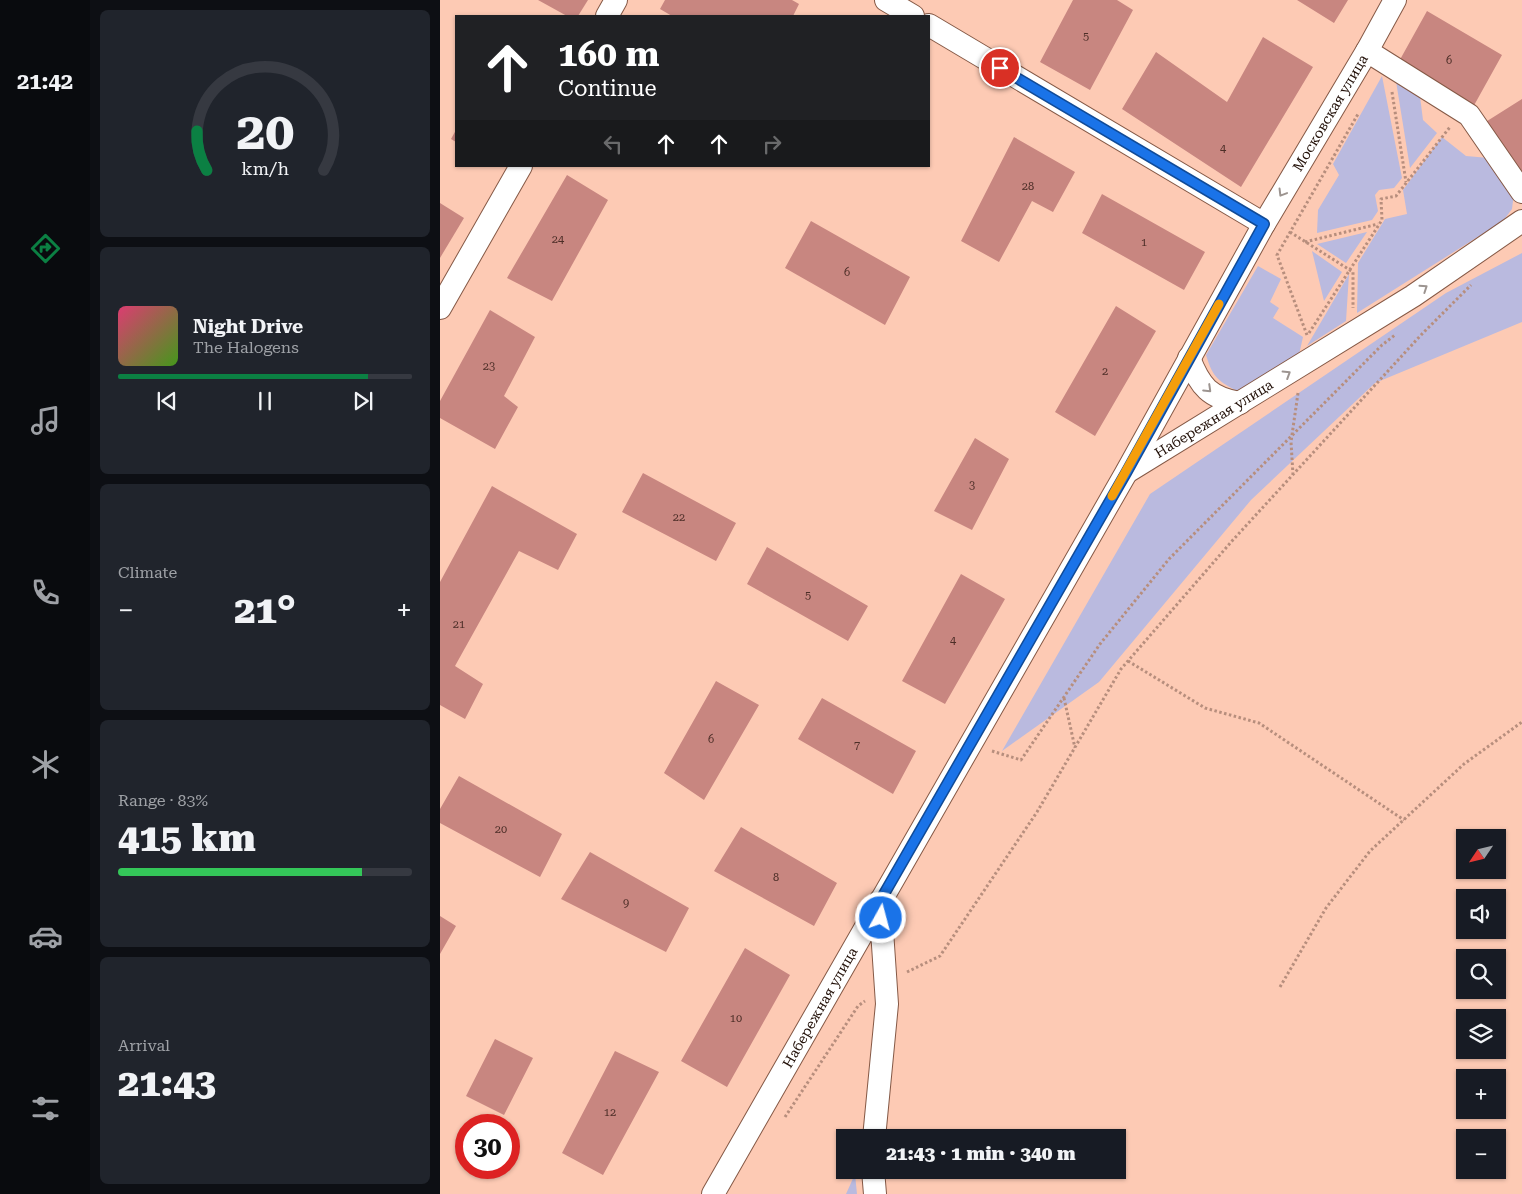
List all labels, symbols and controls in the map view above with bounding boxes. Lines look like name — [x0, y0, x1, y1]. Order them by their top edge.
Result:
house number: 5 — [1083, 30, 1089, 43]
text: 160 m — [558, 34, 659, 75]
icon: ahead — [475, 35, 540, 100]
pin — [979, 47, 1021, 89]
street label: Московская улица — [1289, 51, 1371, 174]
icon: arrive — [986, 54, 1014, 82]
house number: 6 — [1446, 54, 1452, 67]
text: 21:42 — [17, 69, 73, 94]
text: Continue — [558, 76, 657, 101]
text: 20 — [236, 101, 294, 162]
icon: left — [599, 130, 627, 158]
icon: ahead — [652, 130, 680, 158]
icon: ahead — [705, 130, 733, 158]
icon: right — [758, 130, 786, 158]
house number: 4 — [1220, 142, 1227, 155]
text: km/h — [241, 158, 289, 179]
house number: 28 — [1022, 180, 1034, 193]
one-way arrow — [1279, 188, 1289, 197]
icon: directions — [28, 231, 63, 266]
house number: 24 — [552, 233, 565, 246]
house number: 1 — [1141, 236, 1147, 249]
house number: 6 — [844, 266, 850, 279]
one-way arrow — [1419, 285, 1428, 294]
text: Night Drive — [193, 315, 303, 338]
text: The Halogens — [193, 338, 299, 357]
house number: 23 — [483, 360, 495, 373]
house number: 2 — [1102, 365, 1108, 378]
one-way arrow — [1281, 371, 1290, 381]
street label: Набережная улица — [1152, 376, 1276, 461]
one-way arrow — [1202, 383, 1211, 392]
icon: previous — [153, 387, 181, 415]
icon: pause — [251, 387, 279, 415]
icon: next — [349, 387, 377, 415]
icon: music — [28, 403, 63, 438]
house number: 3 — [969, 479, 975, 492]
house number: 22 — [673, 511, 685, 524]
text: Climate — [118, 563, 177, 582]
icon: phone — [28, 575, 63, 610]
text: 21° — [234, 588, 296, 632]
house number: 5 — [805, 589, 811, 602]
text: − — [118, 594, 134, 627]
text: + — [396, 594, 412, 627]
house number: 21 — [453, 618, 465, 631]
house number: 4 — [950, 634, 957, 647]
house number: 6 — [708, 733, 714, 746]
house number: 7 — [854, 739, 860, 752]
icon: climate — [28, 747, 63, 782]
text: Range · 83% — [118, 791, 208, 810]
text: 415 km — [118, 816, 256, 860]
house number: 20 — [495, 823, 507, 836]
north arrow — [1456, 829, 1506, 879]
map controls — [1456, 829, 1506, 1179]
house number: 8 — [773, 871, 779, 884]
button: sound — [1456, 889, 1506, 939]
position arrow — [854, 891, 906, 943]
house number: 9 — [623, 897, 629, 910]
icon: car — [28, 919, 63, 954]
street label: Набережная улица — [779, 944, 861, 1070]
button: search — [1456, 949, 1506, 999]
button: layers — [1456, 1009, 1506, 1059]
house number: 10 — [730, 1012, 742, 1025]
text: Arrival — [118, 1036, 170, 1055]
text: 21:43 — [118, 1061, 216, 1105]
button: + — [1456, 1069, 1506, 1119]
icon: filters — [28, 1091, 63, 1126]
house number: 12 — [604, 1106, 616, 1119]
speed limit sign: 30 — [455, 1114, 520, 1179]
button: − — [1456, 1129, 1506, 1179]
text: 21:43 · 1 min · 340 m — [886, 1142, 1076, 1165]

